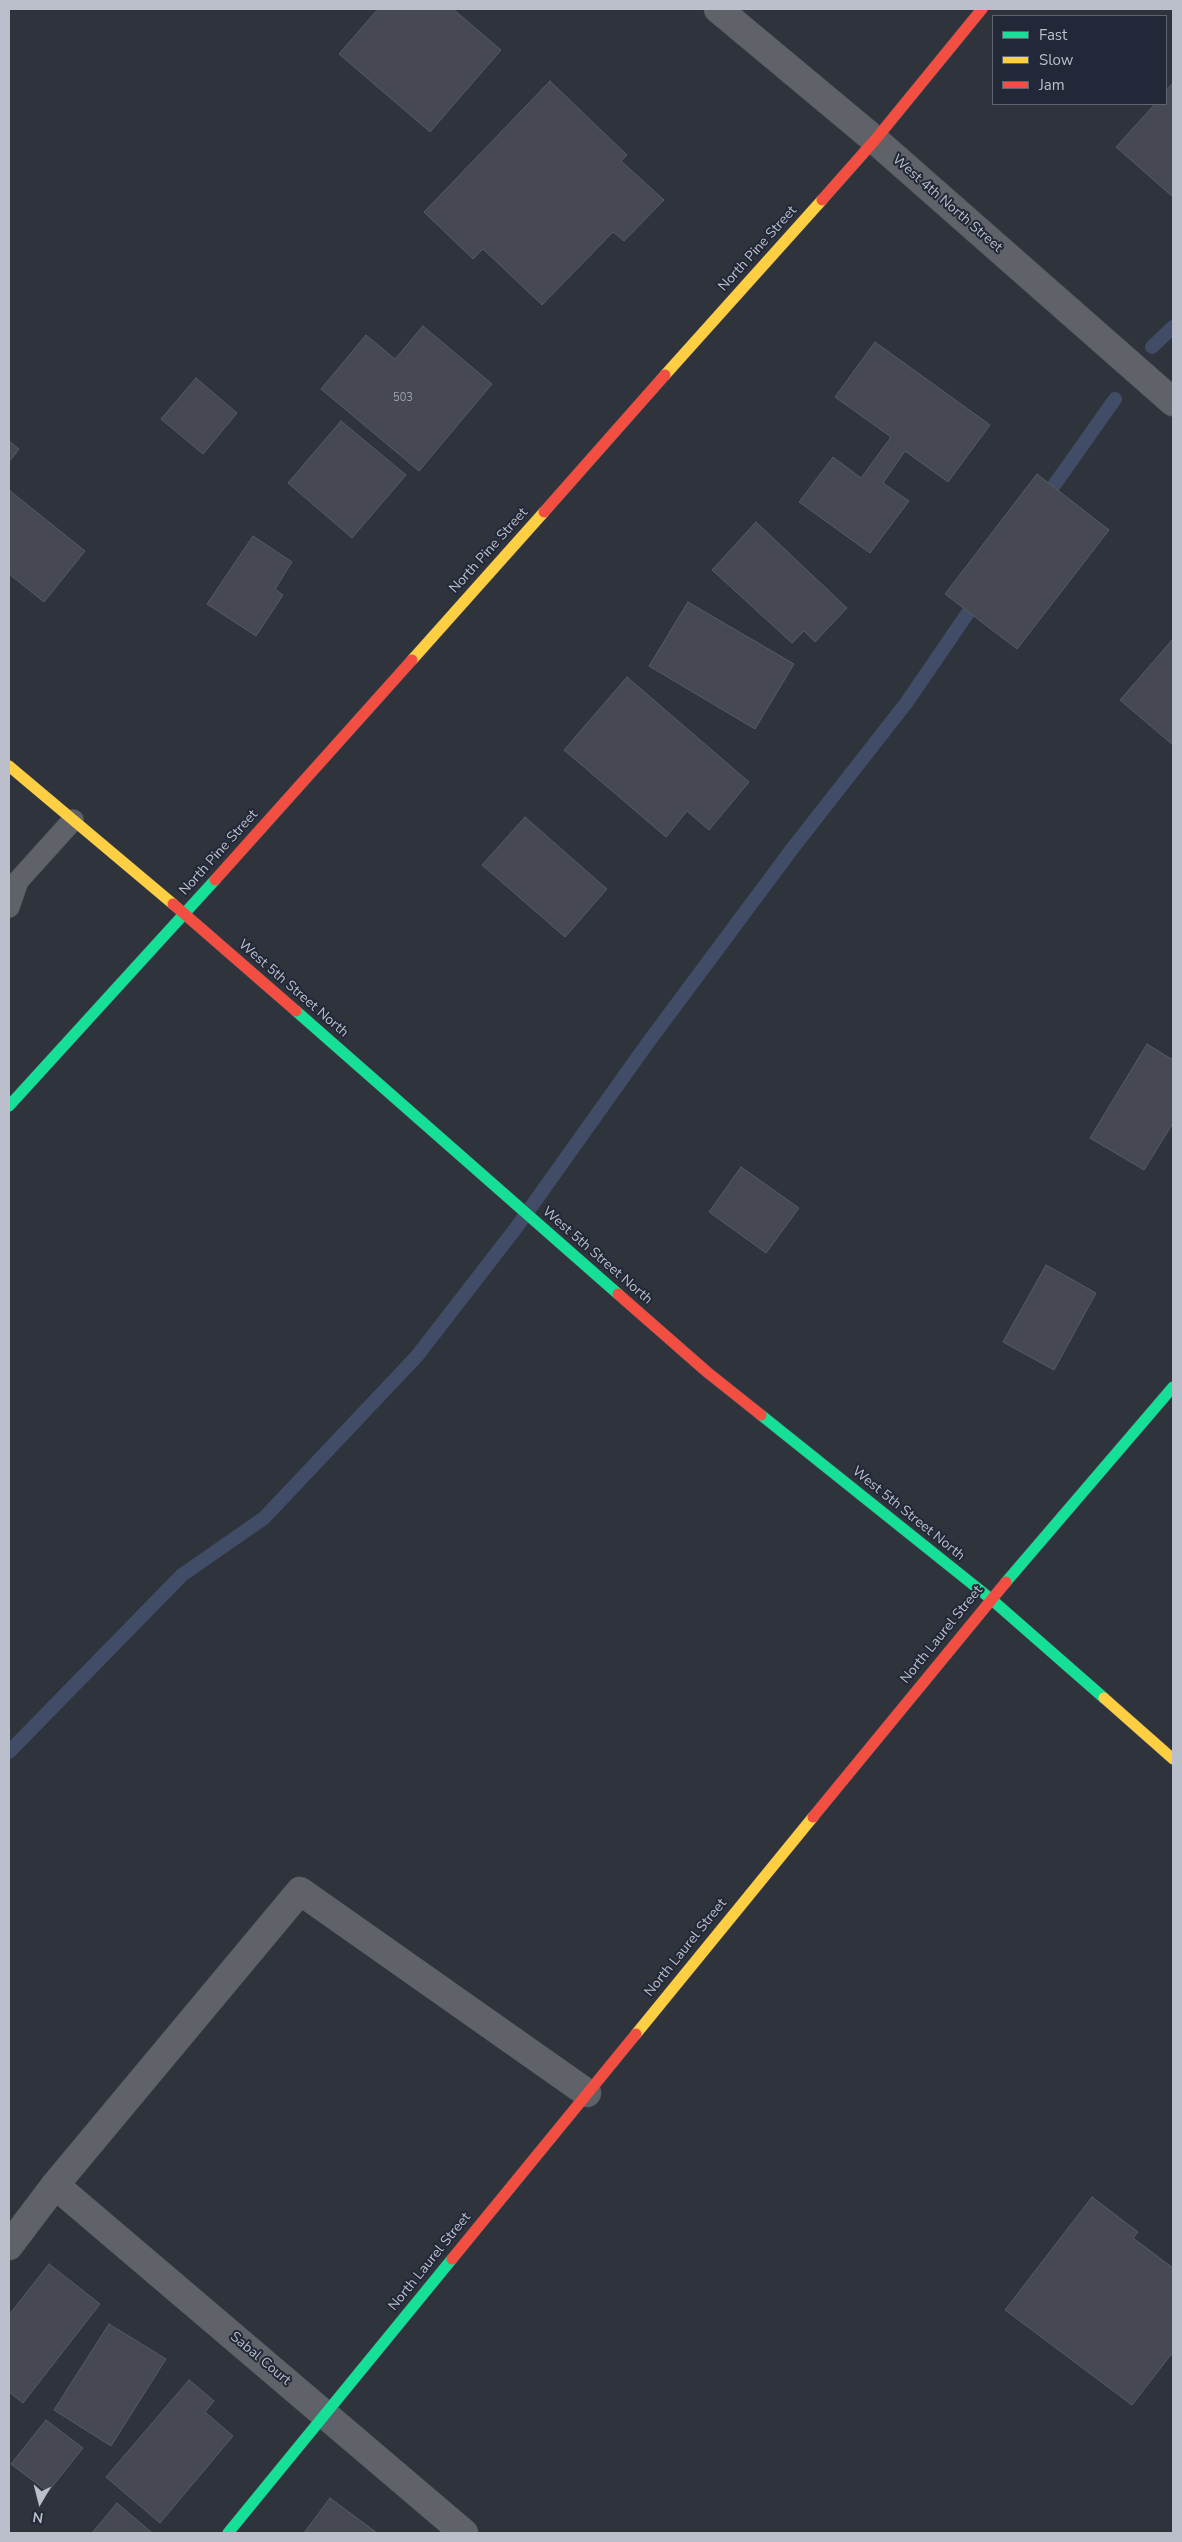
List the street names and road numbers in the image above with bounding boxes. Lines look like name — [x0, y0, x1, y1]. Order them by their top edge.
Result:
street label: West 4th North Street — [889, 152, 1005, 256]
street label: North Pine Street — [715, 203, 801, 295]
street label: North Pine Street — [446, 505, 532, 597]
street label: North Pine Street — [176, 807, 262, 899]
street label: West 5th Street North — [235, 937, 351, 1041]
street label: West 5th Street North — [539, 1204, 655, 1308]
street label: West 5th Street North — [848, 1463, 968, 1565]
street label: North Laurel Street — [897, 1583, 987, 1687]
street label: North Laurel Street — [641, 1896, 731, 2000]
street label: North Laurel Street — [385, 2210, 475, 2314]
street label: Sabal Court — [226, 2329, 294, 2389]

